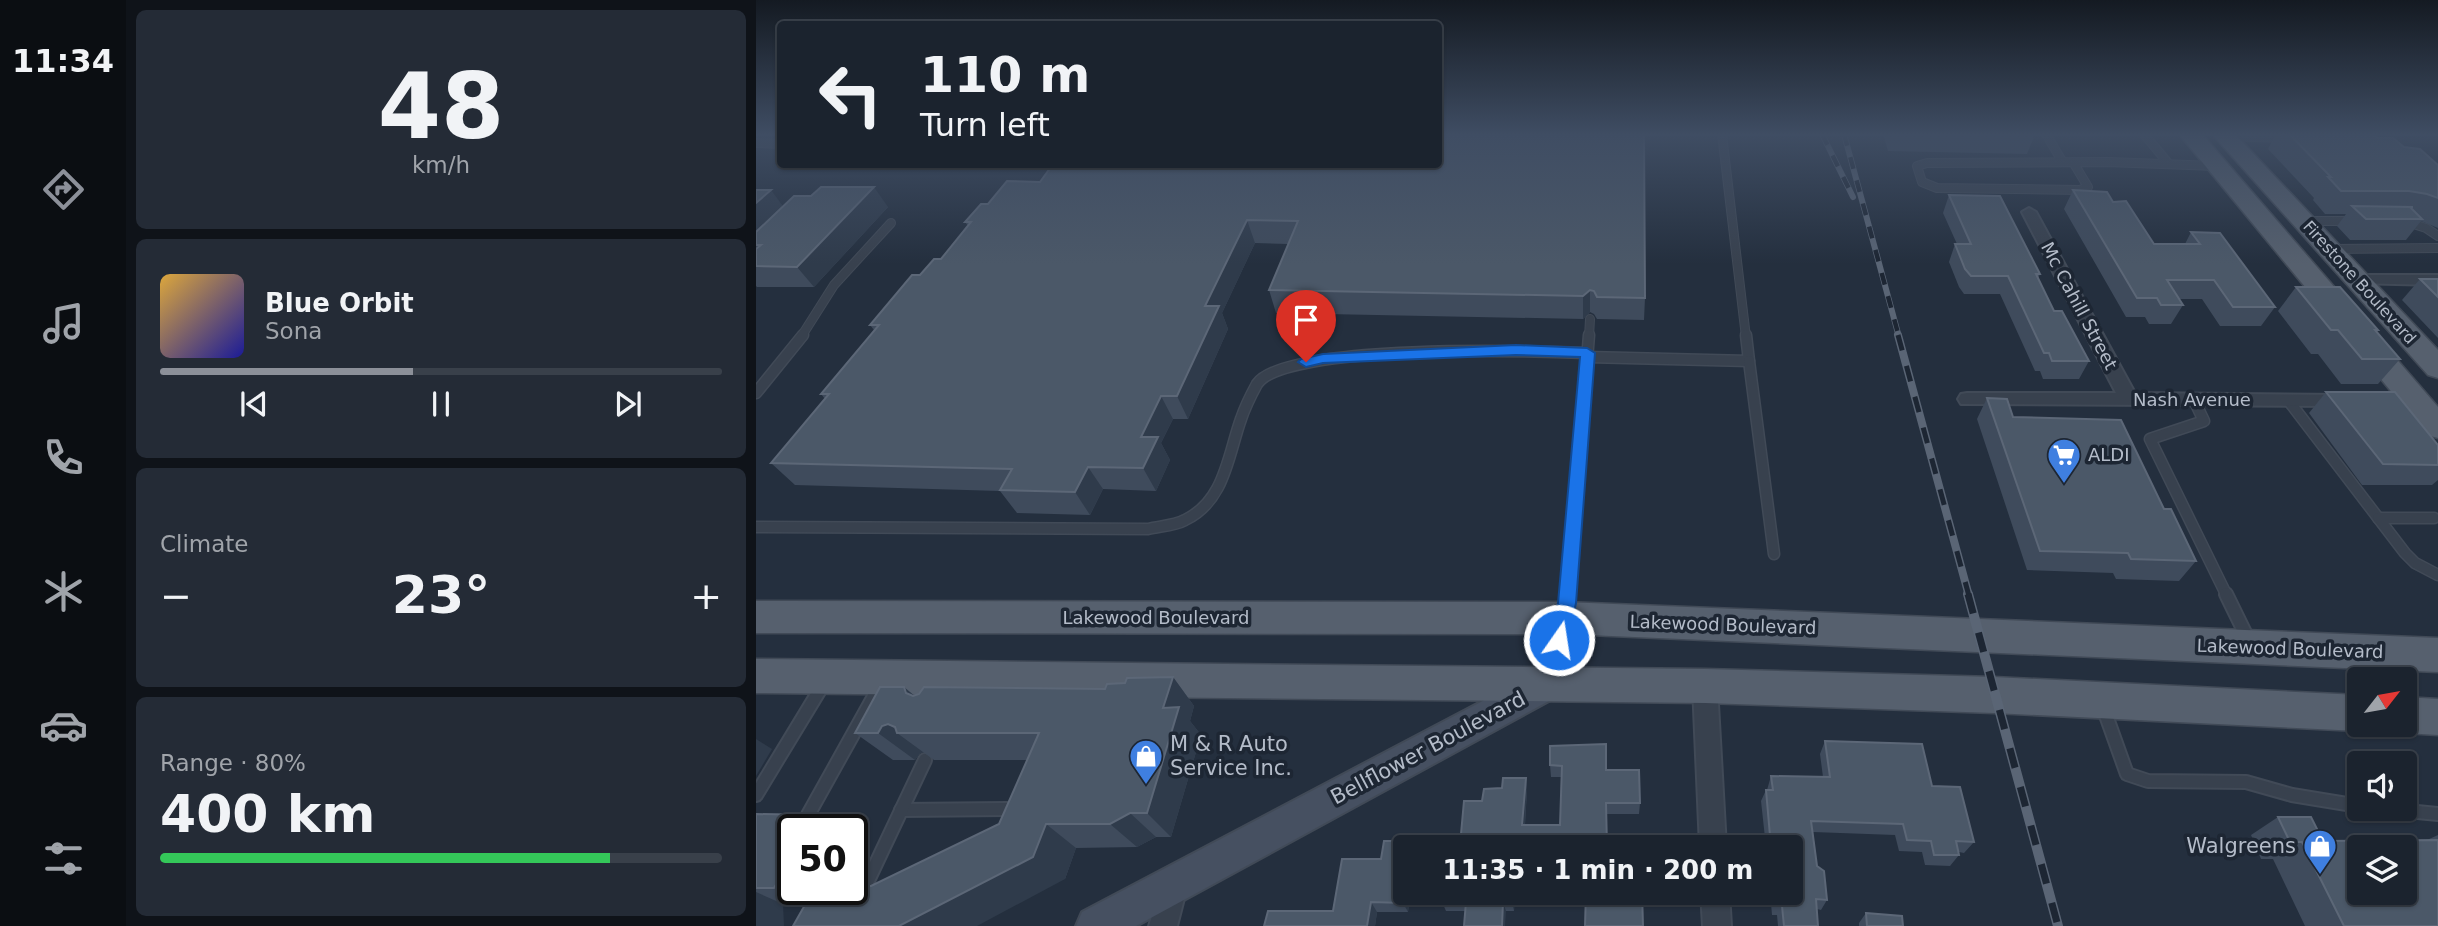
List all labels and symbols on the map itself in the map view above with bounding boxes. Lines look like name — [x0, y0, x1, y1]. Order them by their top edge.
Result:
street label: Firestone Boulevard — [2299, 217, 2420, 348]
street label: Mc Cahill Street — [2037, 238, 2122, 373]
pin — [1276, 290, 1336, 362]
street label: Nash Avenue — [2133, 389, 2251, 410]
supermarket icon: ALDI — [2045, 436, 2083, 485]
place label: ALDI — [2088, 444, 2130, 465]
position arrow — [1522, 603, 1596, 677]
street label: Lakewood Boulevard — [1063, 607, 1249, 628]
street label: Lakewood Boulevard — [1629, 611, 1817, 638]
street label: Lakewood Boulevard — [2196, 635, 2384, 662]
north arrow — [2347, 667, 2417, 737]
street label: Bellflower Boulevard — [1327, 687, 1529, 809]
place label: M & R Auto Service Inc. — [1170, 732, 1292, 780]
shop icon: M & R Auto Service Inc. — [1127, 737, 1165, 786]
speed limit sign: 50 — [777, 814, 868, 905]
shop icon: Walgreens — [2301, 827, 2339, 876]
place label: Walgreens — [2186, 834, 2296, 858]

